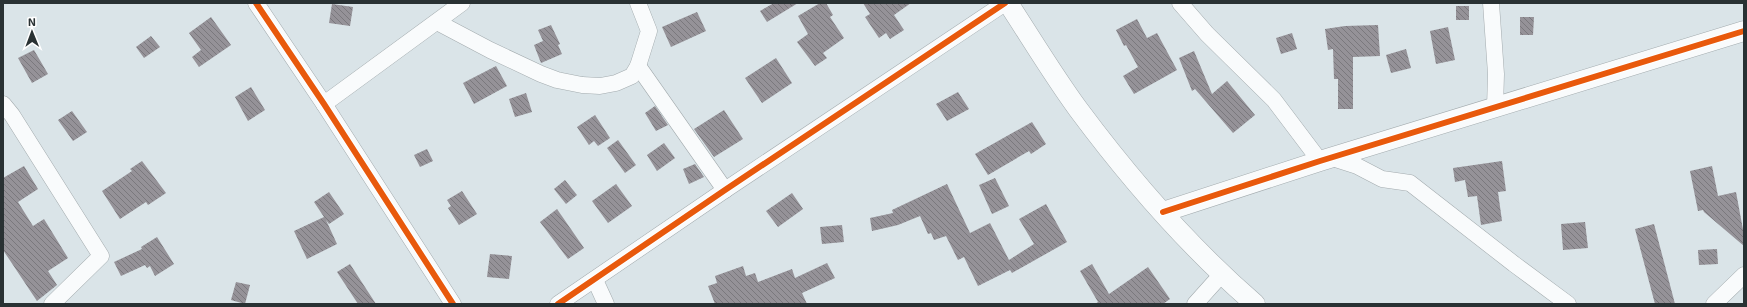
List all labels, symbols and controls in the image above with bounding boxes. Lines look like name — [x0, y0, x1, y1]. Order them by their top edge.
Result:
north arrow — [12, 12, 52, 52]
text: N — [28, 15, 36, 28]

